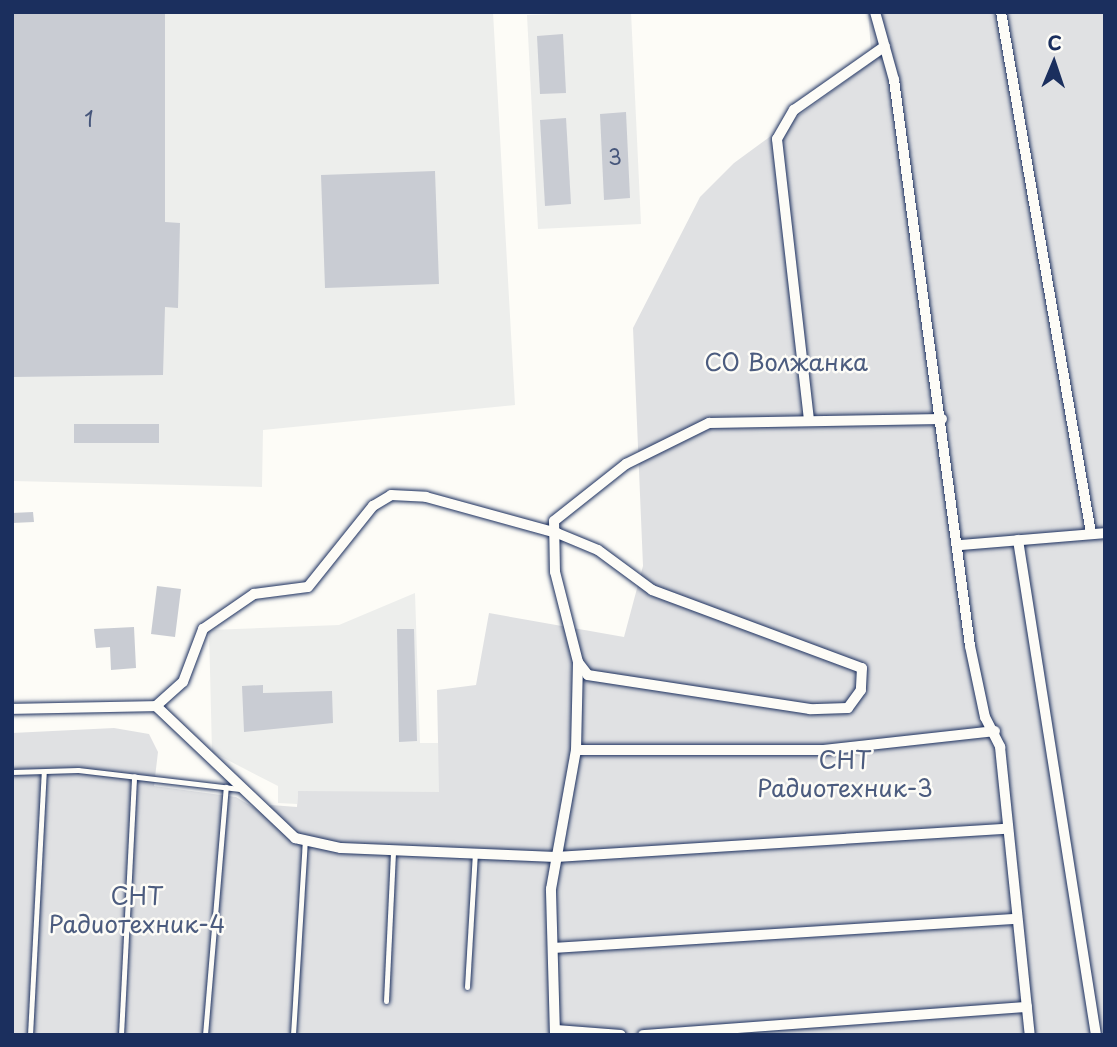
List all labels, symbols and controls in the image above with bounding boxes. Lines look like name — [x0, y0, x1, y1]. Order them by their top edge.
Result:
north arrow — [1019, 28, 1089, 98]
text: С — [1047, 28, 1062, 56]
house number: 1 — [84, 105, 94, 131]
house number: 3 — [608, 143, 622, 169]
park label: СО Волжанка — [703, 348, 869, 376]
park label: СНТ Радиотехник-3 — [757, 746, 933, 802]
park label: СНТ Радиотехник-4 — [49, 882, 225, 938]

